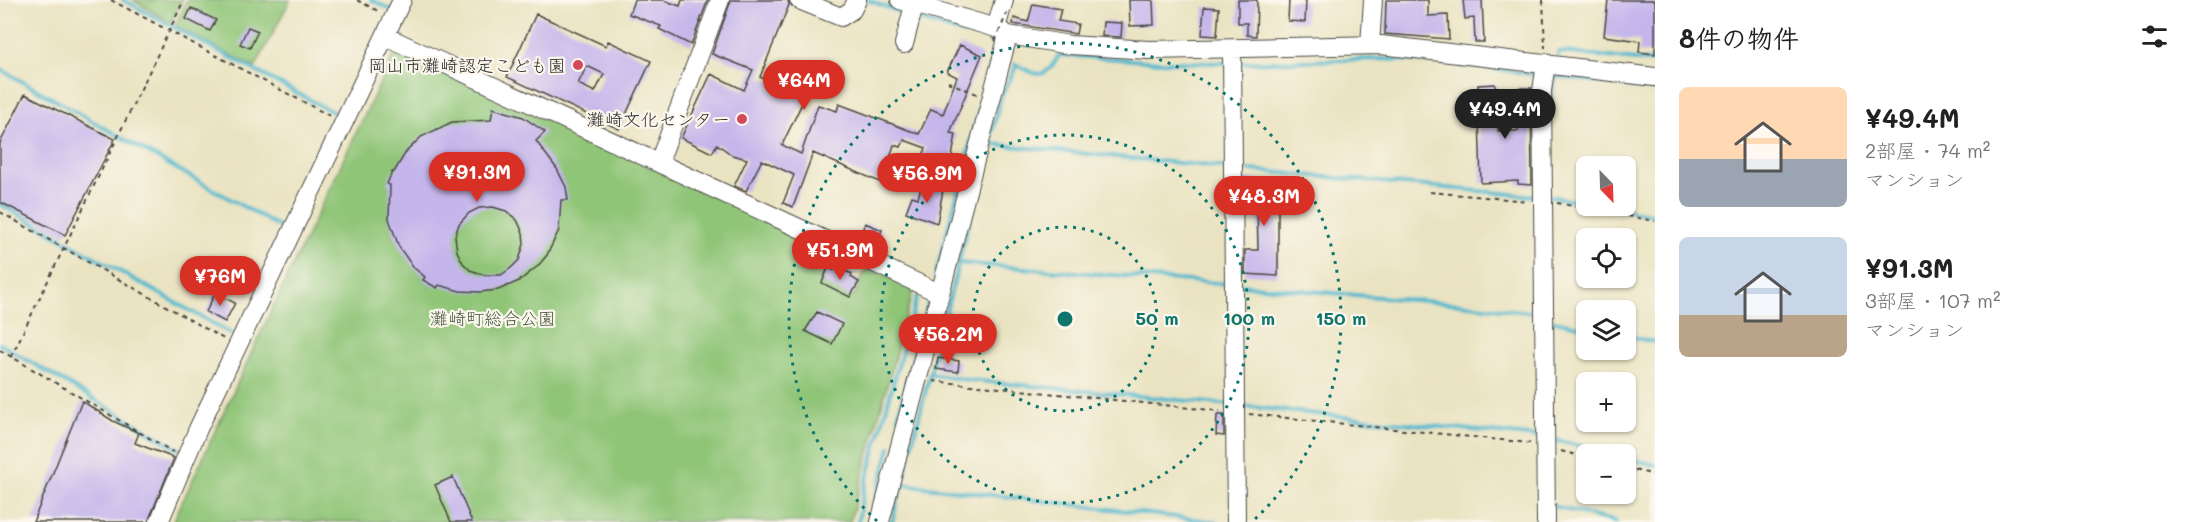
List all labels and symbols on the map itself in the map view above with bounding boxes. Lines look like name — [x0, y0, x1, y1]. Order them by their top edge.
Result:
place label: 岡山市灘崎認定こども園 — [368, 53, 566, 77]
marker: 岡山市灘崎認定こども園 — [571, 58, 585, 72]
pin: ¥64M — [768, 60, 840, 111]
pin: ¥49.4M — [1456, 89, 1554, 140]
place label: 灘崎文化センター — [587, 107, 730, 131]
marker: 灘崎文化センター — [735, 112, 749, 126]
pin: ¥91.3M — [428, 152, 526, 203]
pin: ¥56.9M — [878, 153, 976, 204]
north arrow — [1576, 156, 1636, 216]
pin: ¥48.3M — [1215, 176, 1313, 227]
pin: ¥51.9M — [791, 230, 889, 281]
pin: ¥76M — [184, 256, 256, 307]
park label: 灘崎町総合公園 — [430, 306, 556, 330]
text: 50 m — [1136, 306, 1178, 330]
text: 100 m — [1223, 306, 1275, 330]
text: 150 m — [1316, 306, 1366, 330]
centre of rings — [1055, 309, 1075, 329]
pin: ¥56.2M — [899, 314, 997, 365]

